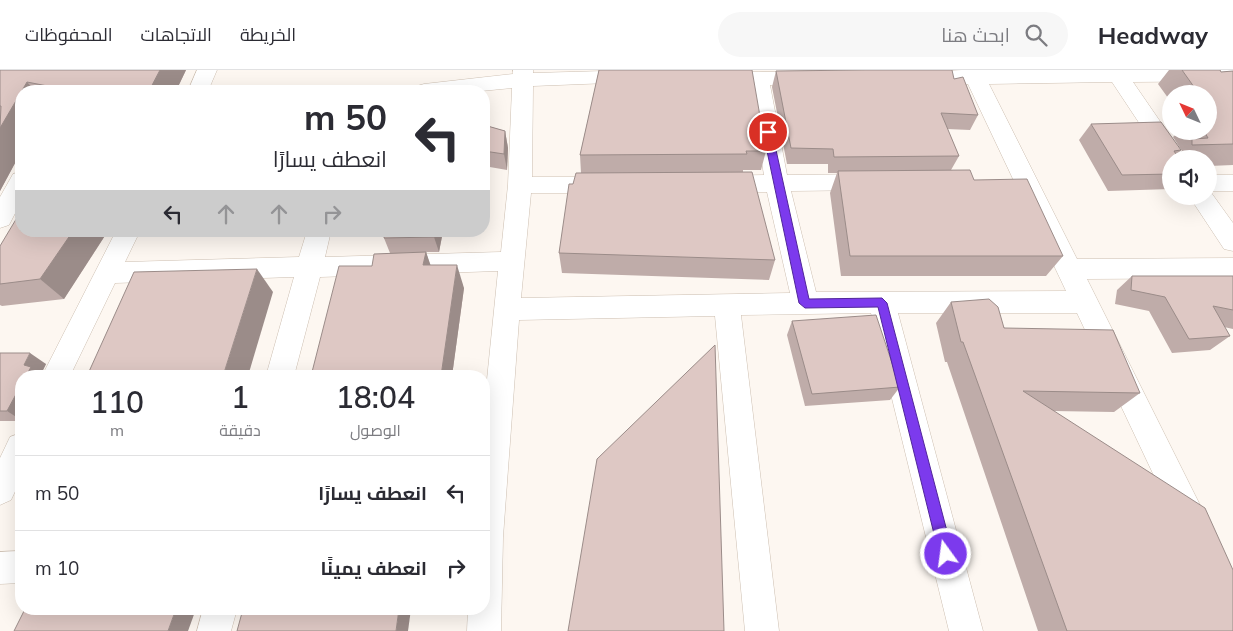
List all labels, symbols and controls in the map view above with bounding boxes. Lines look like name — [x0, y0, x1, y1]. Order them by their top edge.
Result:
search box — [718, 12, 1068, 57]
text: Headway — [1098, 20, 1208, 50]
icon: search — [1022, 21, 1050, 49]
text: المحفوظات — [25, 23, 113, 46]
text: الاتجاهات — [141, 23, 212, 46]
text: الخريطة — [240, 23, 296, 46]
text: ابحث هنا — [941, 23, 1010, 47]
north arrow — [1162, 85, 1218, 140]
map controls — [1162, 85, 1217, 205]
text: 50 m — [304, 95, 387, 139]
icon: left — [405, 105, 470, 170]
pin — [747, 111, 789, 153]
icon: arrive — [754, 118, 782, 146]
text: انعطف يسارًا — [273, 145, 387, 173]
button: sound — [1162, 150, 1217, 205]
icon: left — [159, 200, 187, 228]
icon: ahead — [212, 200, 240, 228]
icon: ahead — [265, 200, 293, 228]
icon: right — [318, 200, 346, 228]
text: 1 — [231, 378, 249, 416]
text: 18:04 — [336, 378, 415, 416]
text: 110 — [90, 383, 144, 421]
text: m — [110, 420, 124, 440]
text: دقيقة — [219, 420, 261, 440]
text: الوصول — [350, 420, 401, 440]
icon: left — [442, 479, 470, 507]
text: 50 m — [35, 481, 79, 505]
text: انعطف يسارًا — [318, 481, 427, 505]
position arrow — [919, 527, 971, 579]
icon: right — [442, 554, 470, 582]
text: 10 m — [35, 556, 79, 580]
text: انعطف يمينًا — [321, 556, 427, 580]

